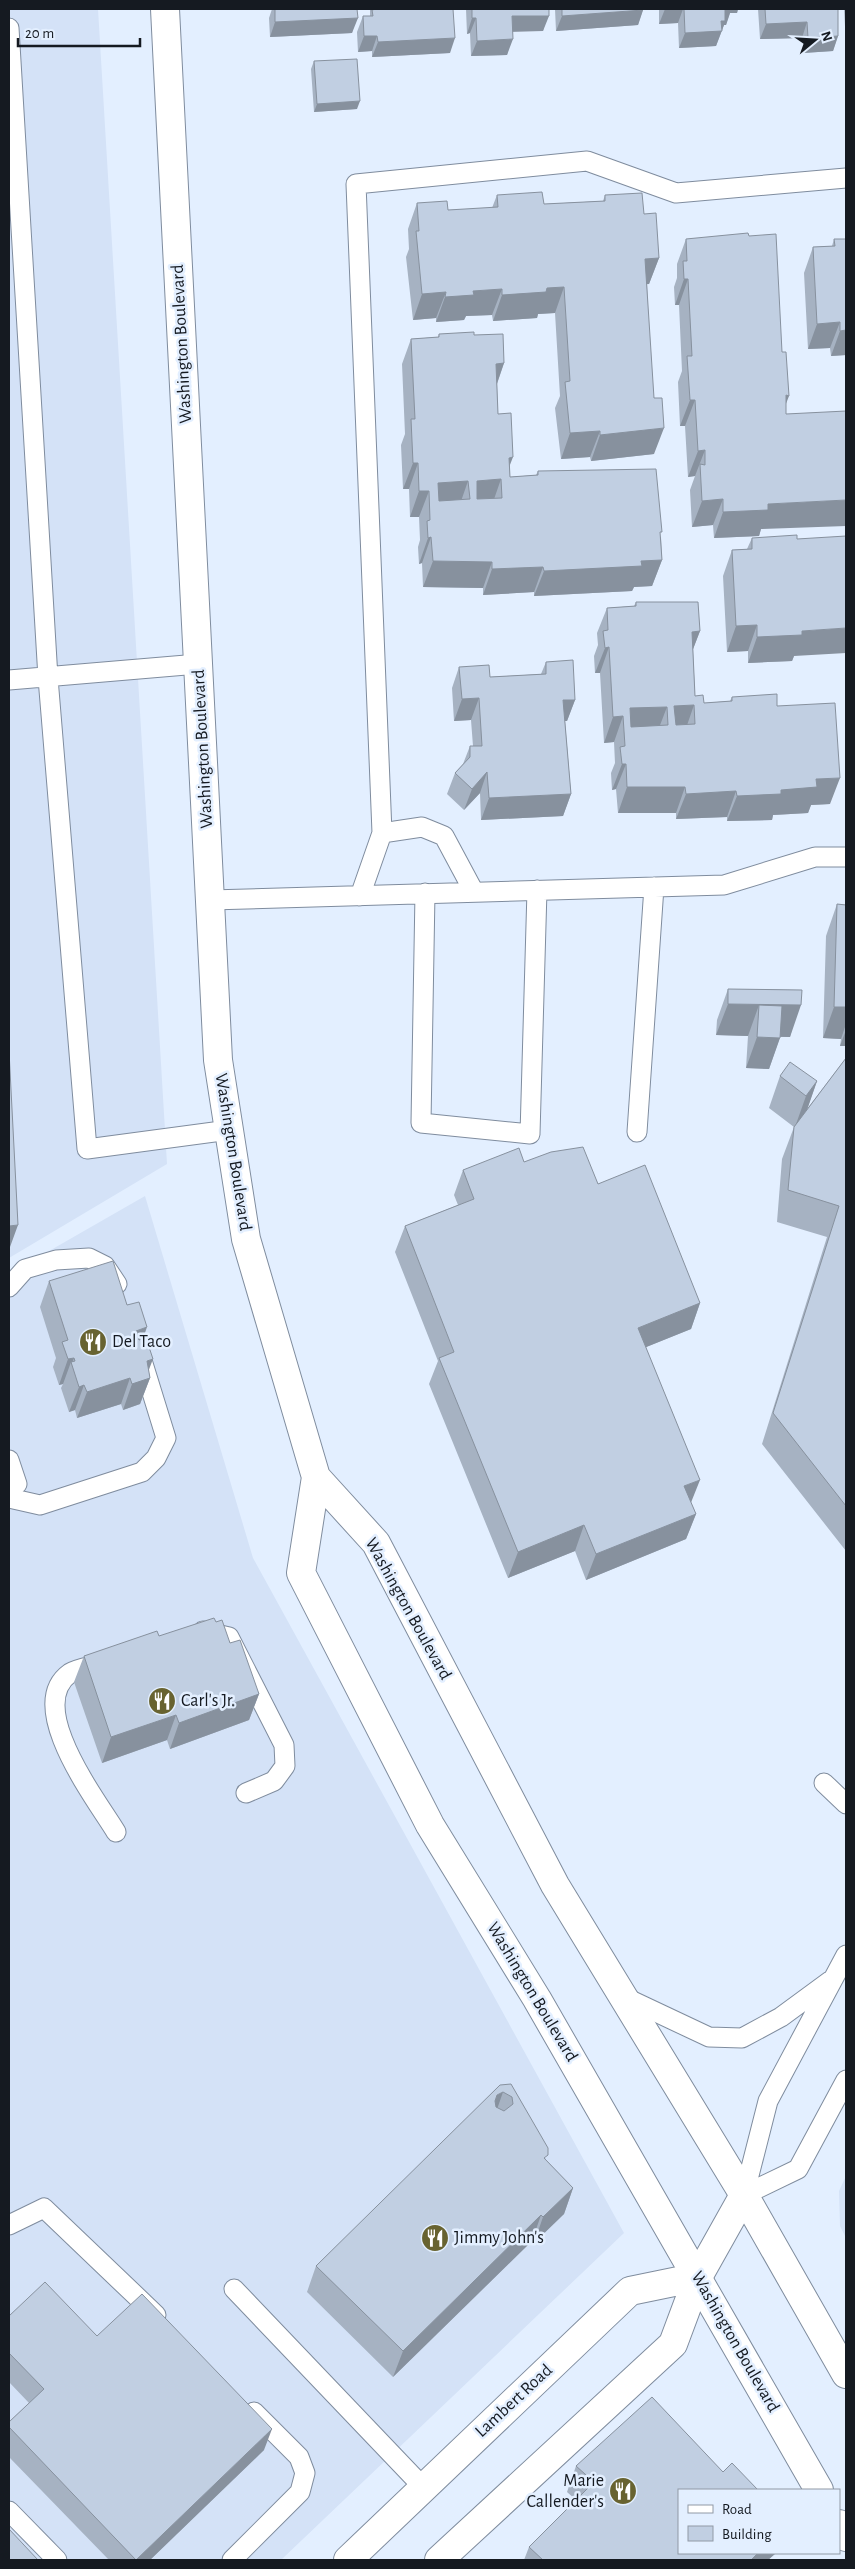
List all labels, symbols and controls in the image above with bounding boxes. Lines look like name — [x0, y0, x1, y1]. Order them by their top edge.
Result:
scale bar — [18, 15, 140, 47]
north arrow — [790, 15, 840, 65]
text: 20 m — [25, 26, 54, 41]
text: N — [818, 29, 835, 43]
street label: Washington Boulevard — [169, 264, 195, 424]
street label: Washington Boulevard — [190, 669, 216, 829]
street label: Washington Boulevard — [212, 1072, 254, 1232]
restaurant icon: Del Taco — [78, 1327, 108, 1357]
place label: Del Taco — [112, 1333, 171, 1351]
street label: Washington Boulevard — [362, 1535, 454, 1683]
restaurant icon: Carl's Jr. — [147, 1686, 177, 1716]
place label: Carl's Jr. — [181, 1692, 235, 1710]
street label: Washington Boulevard — [483, 1919, 581, 2065]
restaurant icon: Jimmy John's — [420, 2223, 450, 2253]
place label: Jimmy John's — [454, 2229, 544, 2247]
street label: Washington Boulevard — [687, 2269, 783, 2415]
street label: Lambert Road — [472, 2361, 556, 2441]
place label: Marie Callender's — [526, 2472, 604, 2511]
restaurant icon: Marie Callender's — [608, 2476, 638, 2506]
legend — [678, 2489, 840, 2554]
text: Road — [722, 2502, 752, 2517]
text: Building — [722, 2527, 772, 2542]

